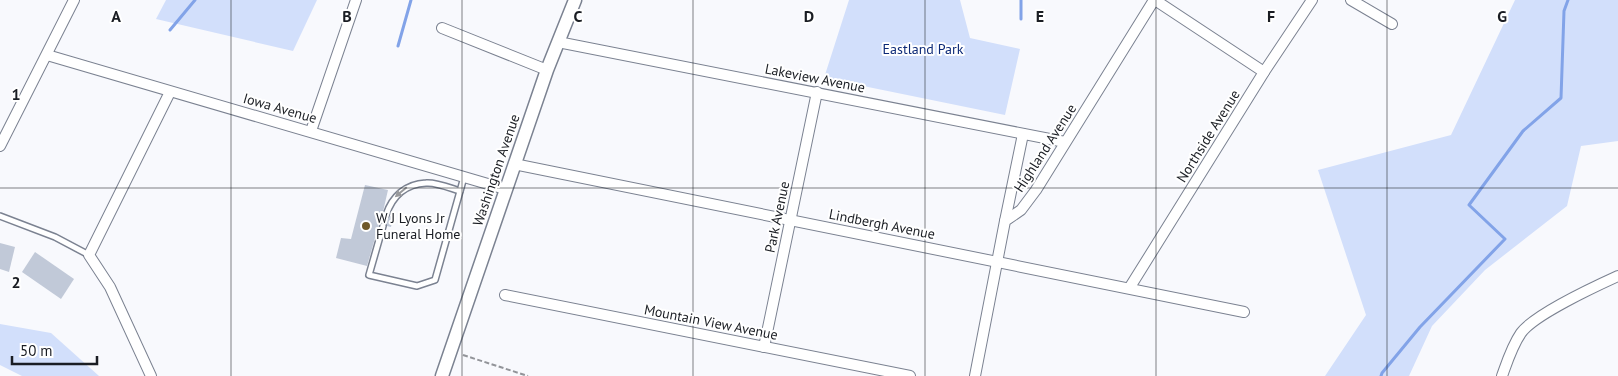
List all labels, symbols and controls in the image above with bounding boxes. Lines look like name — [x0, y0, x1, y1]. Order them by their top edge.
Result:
text: A — [111, 6, 121, 26]
text: B — [342, 6, 352, 26]
text: C — [574, 6, 583, 26]
text: D — [804, 6, 814, 26]
text: E — [1036, 6, 1044, 26]
text: F — [1267, 6, 1275, 26]
text: G — [1497, 6, 1507, 26]
park label: Eastland Park — [883, 40, 964, 58]
street label: Lakeview Avenue — [763, 59, 867, 97]
text: 1 — [11, 84, 21, 104]
street label: Northside Avenue — [1172, 86, 1244, 186]
street label: Iowa Avenue — [241, 89, 319, 127]
street label: Highland Avenue — [1010, 101, 1080, 195]
street label: Washington Avenue — [468, 112, 524, 228]
street label: Park Avenue — [761, 180, 793, 254]
one-way arrow — [395, 187, 408, 198]
street label: Lindbergh Avenue — [827, 205, 937, 243]
place label: W J Lyons Jr Funeral Home — [376, 209, 460, 243]
marker: W J Lyons Jr Funeral Home — [360, 220, 372, 232]
text: 2 — [11, 272, 21, 292]
street label: Mountain View Avenue — [643, 300, 779, 344]
scale bar — [12, 334, 98, 366]
text: 50 m — [20, 341, 53, 360]

